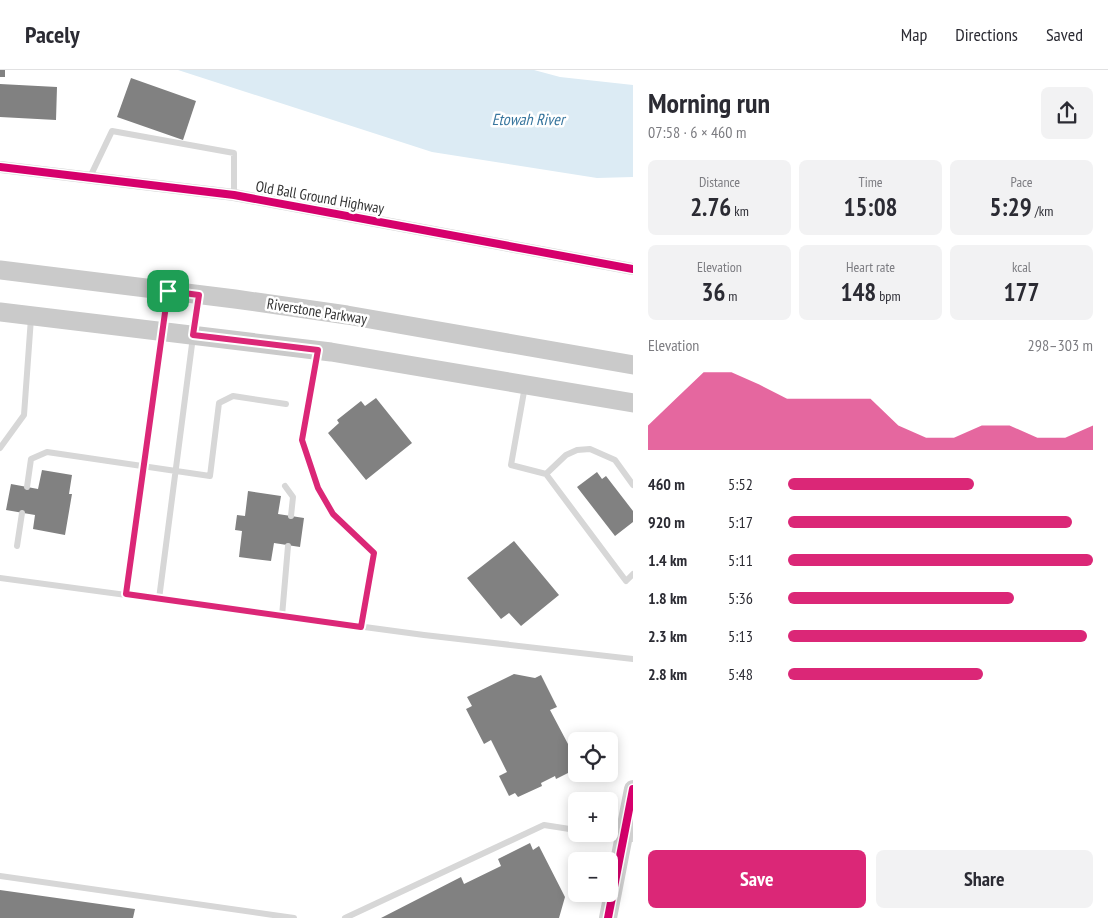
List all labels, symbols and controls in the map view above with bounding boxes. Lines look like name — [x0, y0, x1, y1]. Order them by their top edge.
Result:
text: Pacely — [25, 19, 80, 50]
text: Map — [901, 23, 927, 46]
text: Directions — [955, 23, 1018, 46]
text: Saved — [1046, 23, 1083, 46]
text: Morning run — [648, 84, 770, 121]
button: share — [1041, 87, 1093, 139]
water label: Etowah River — [492, 109, 567, 129]
text: 07:58 · 6 × 460 m — [648, 122, 746, 142]
text: Distance — [699, 173, 740, 191]
text: Time — [858, 173, 883, 191]
text: Pace — [1010, 173, 1033, 191]
street label: Old Ball Ground Highway — [254, 176, 386, 218]
text: 2.76 — [690, 191, 731, 223]
text: 15:08 — [843, 191, 898, 223]
text: 5:29 — [990, 191, 1032, 223]
text: km — [731, 202, 749, 220]
text: /km — [1032, 202, 1053, 220]
text: Elevation — [697, 258, 742, 276]
text: Heart rate — [846, 258, 895, 276]
text: kcal — [1012, 258, 1031, 276]
pin — [147, 270, 189, 312]
text: 36 — [702, 276, 725, 308]
text: 148 — [840, 276, 876, 308]
text: 177 — [1004, 276, 1039, 308]
icon: arrive — [154, 277, 182, 305]
text: m — [725, 287, 738, 305]
text: bpm — [876, 287, 901, 305]
street label: Riverstone Parkway — [266, 294, 369, 328]
text: Elevation — [648, 335, 699, 355]
text: 298–303 m — [1028, 335, 1093, 355]
text: 460 m — [648, 474, 685, 494]
text: 5:52 — [728, 474, 753, 494]
text: 920 m — [648, 512, 685, 532]
text: 5:17 — [728, 512, 753, 532]
text: 1.4 km — [648, 550, 687, 570]
text: 5:11 — [728, 550, 753, 570]
text: 1.8 km — [648, 588, 687, 608]
text: 5:36 — [728, 588, 753, 608]
text: 2.3 km — [648, 626, 687, 646]
text: 5:13 — [728, 626, 753, 646]
text: 2.8 km — [648, 664, 687, 684]
text: 5:48 — [728, 664, 753, 684]
map controls — [568, 732, 618, 902]
button: locate — [568, 732, 618, 782]
button: + — [568, 792, 618, 842]
button: Save — [648, 850, 866, 908]
button: Share — [876, 850, 1093, 908]
button: − — [568, 852, 618, 902]

